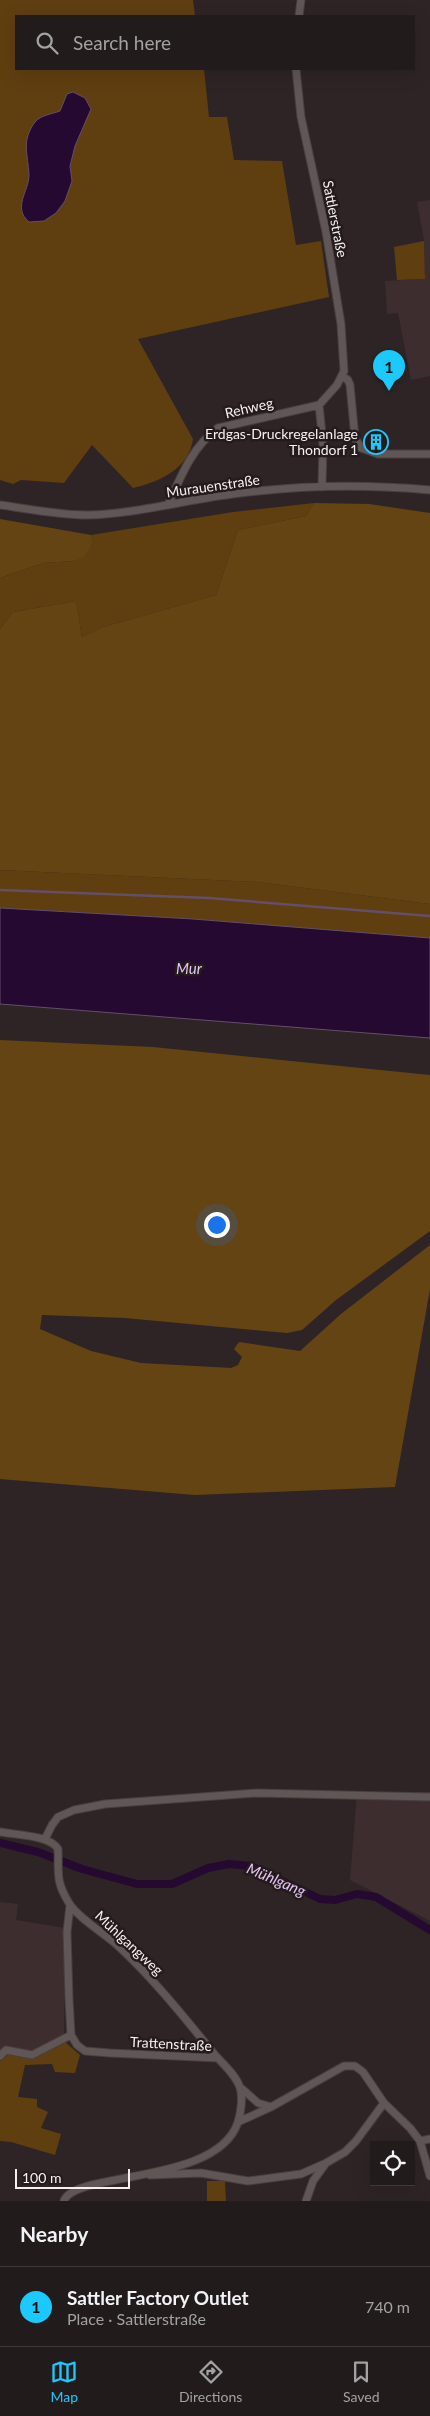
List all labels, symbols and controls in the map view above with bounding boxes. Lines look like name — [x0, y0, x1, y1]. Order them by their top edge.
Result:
search box — [15, 15, 415, 70]
icon: search — [33, 29, 61, 57]
text: Search here — [73, 31, 171, 54]
street label: Sattlerstraße — [320, 179, 351, 259]
pin: 1 — [373, 350, 405, 391]
street label: Rehweg — [223, 394, 275, 421]
place label: Erdgas-Druckregelanlage Thondorf 1 — [205, 425, 358, 458]
building icon: Erdgas-Druckregelanlage Thondorf 1 — [363, 429, 389, 455]
street label: Murauenstraße — [165, 471, 261, 500]
water label: Mur — [176, 959, 203, 977]
your location — [204, 1212, 230, 1238]
water label: Mühlgang — [244, 1859, 309, 1900]
street label: Mühlgangweg — [92, 1907, 167, 1978]
street label: Trattenstraße — [130, 2033, 212, 2054]
map controls — [370, 2141, 415, 2186]
button: locate — [370, 2141, 415, 2186]
scale bar — [15, 2166, 130, 2189]
text: 100 m — [22, 2169, 61, 2186]
text: Nearby — [20, 2221, 88, 2246]
text: Sattler Factory Outlet — [67, 2286, 249, 2309]
text: 1 — [31, 2297, 41, 2316]
text: 740 m — [365, 2297, 410, 2316]
text: Place · Sattlerstraße — [67, 2309, 206, 2328]
tab: Map — [50, 2358, 78, 2405]
tab: Directions — [179, 2358, 242, 2405]
tab: Saved — [343, 2358, 380, 2405]

